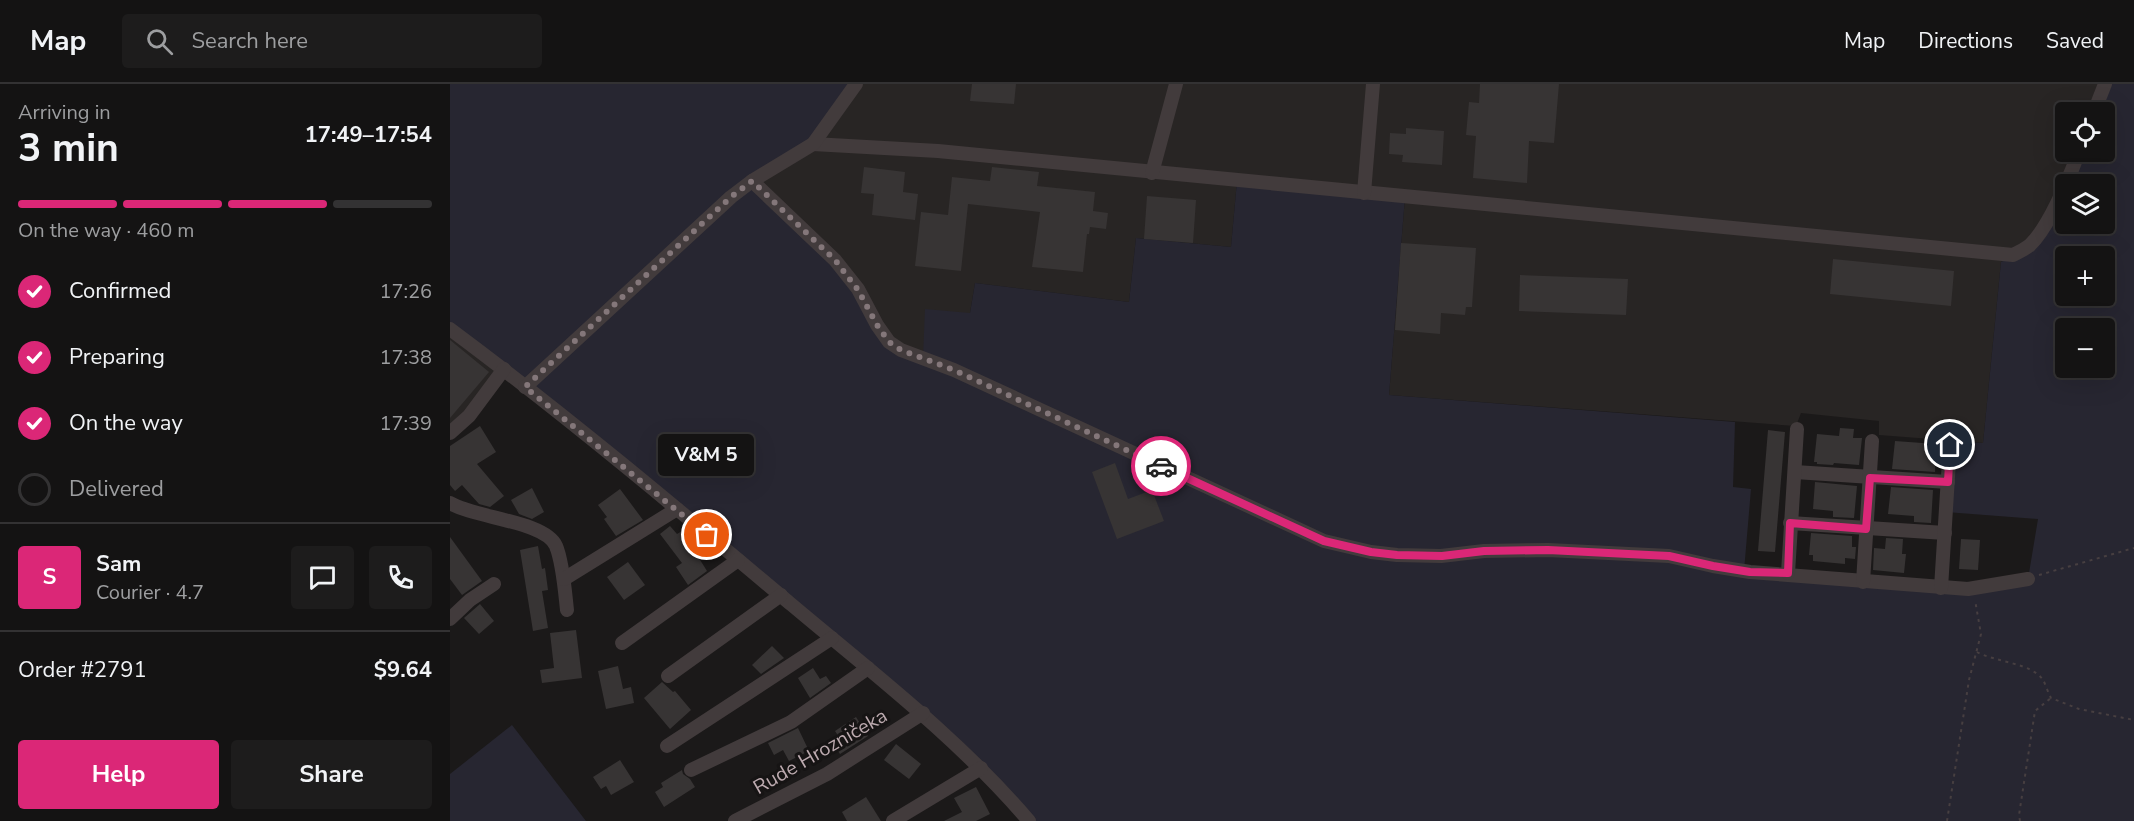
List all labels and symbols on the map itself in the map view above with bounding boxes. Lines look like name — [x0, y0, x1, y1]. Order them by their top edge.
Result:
pin — [1924, 419, 1975, 470]
callout: V&M 5 — [659, 433, 755, 475]
courier — [1131, 436, 1191, 496]
pin — [681, 509, 732, 560]
street label: Rude Hrozničeka — [748, 702, 892, 801]

